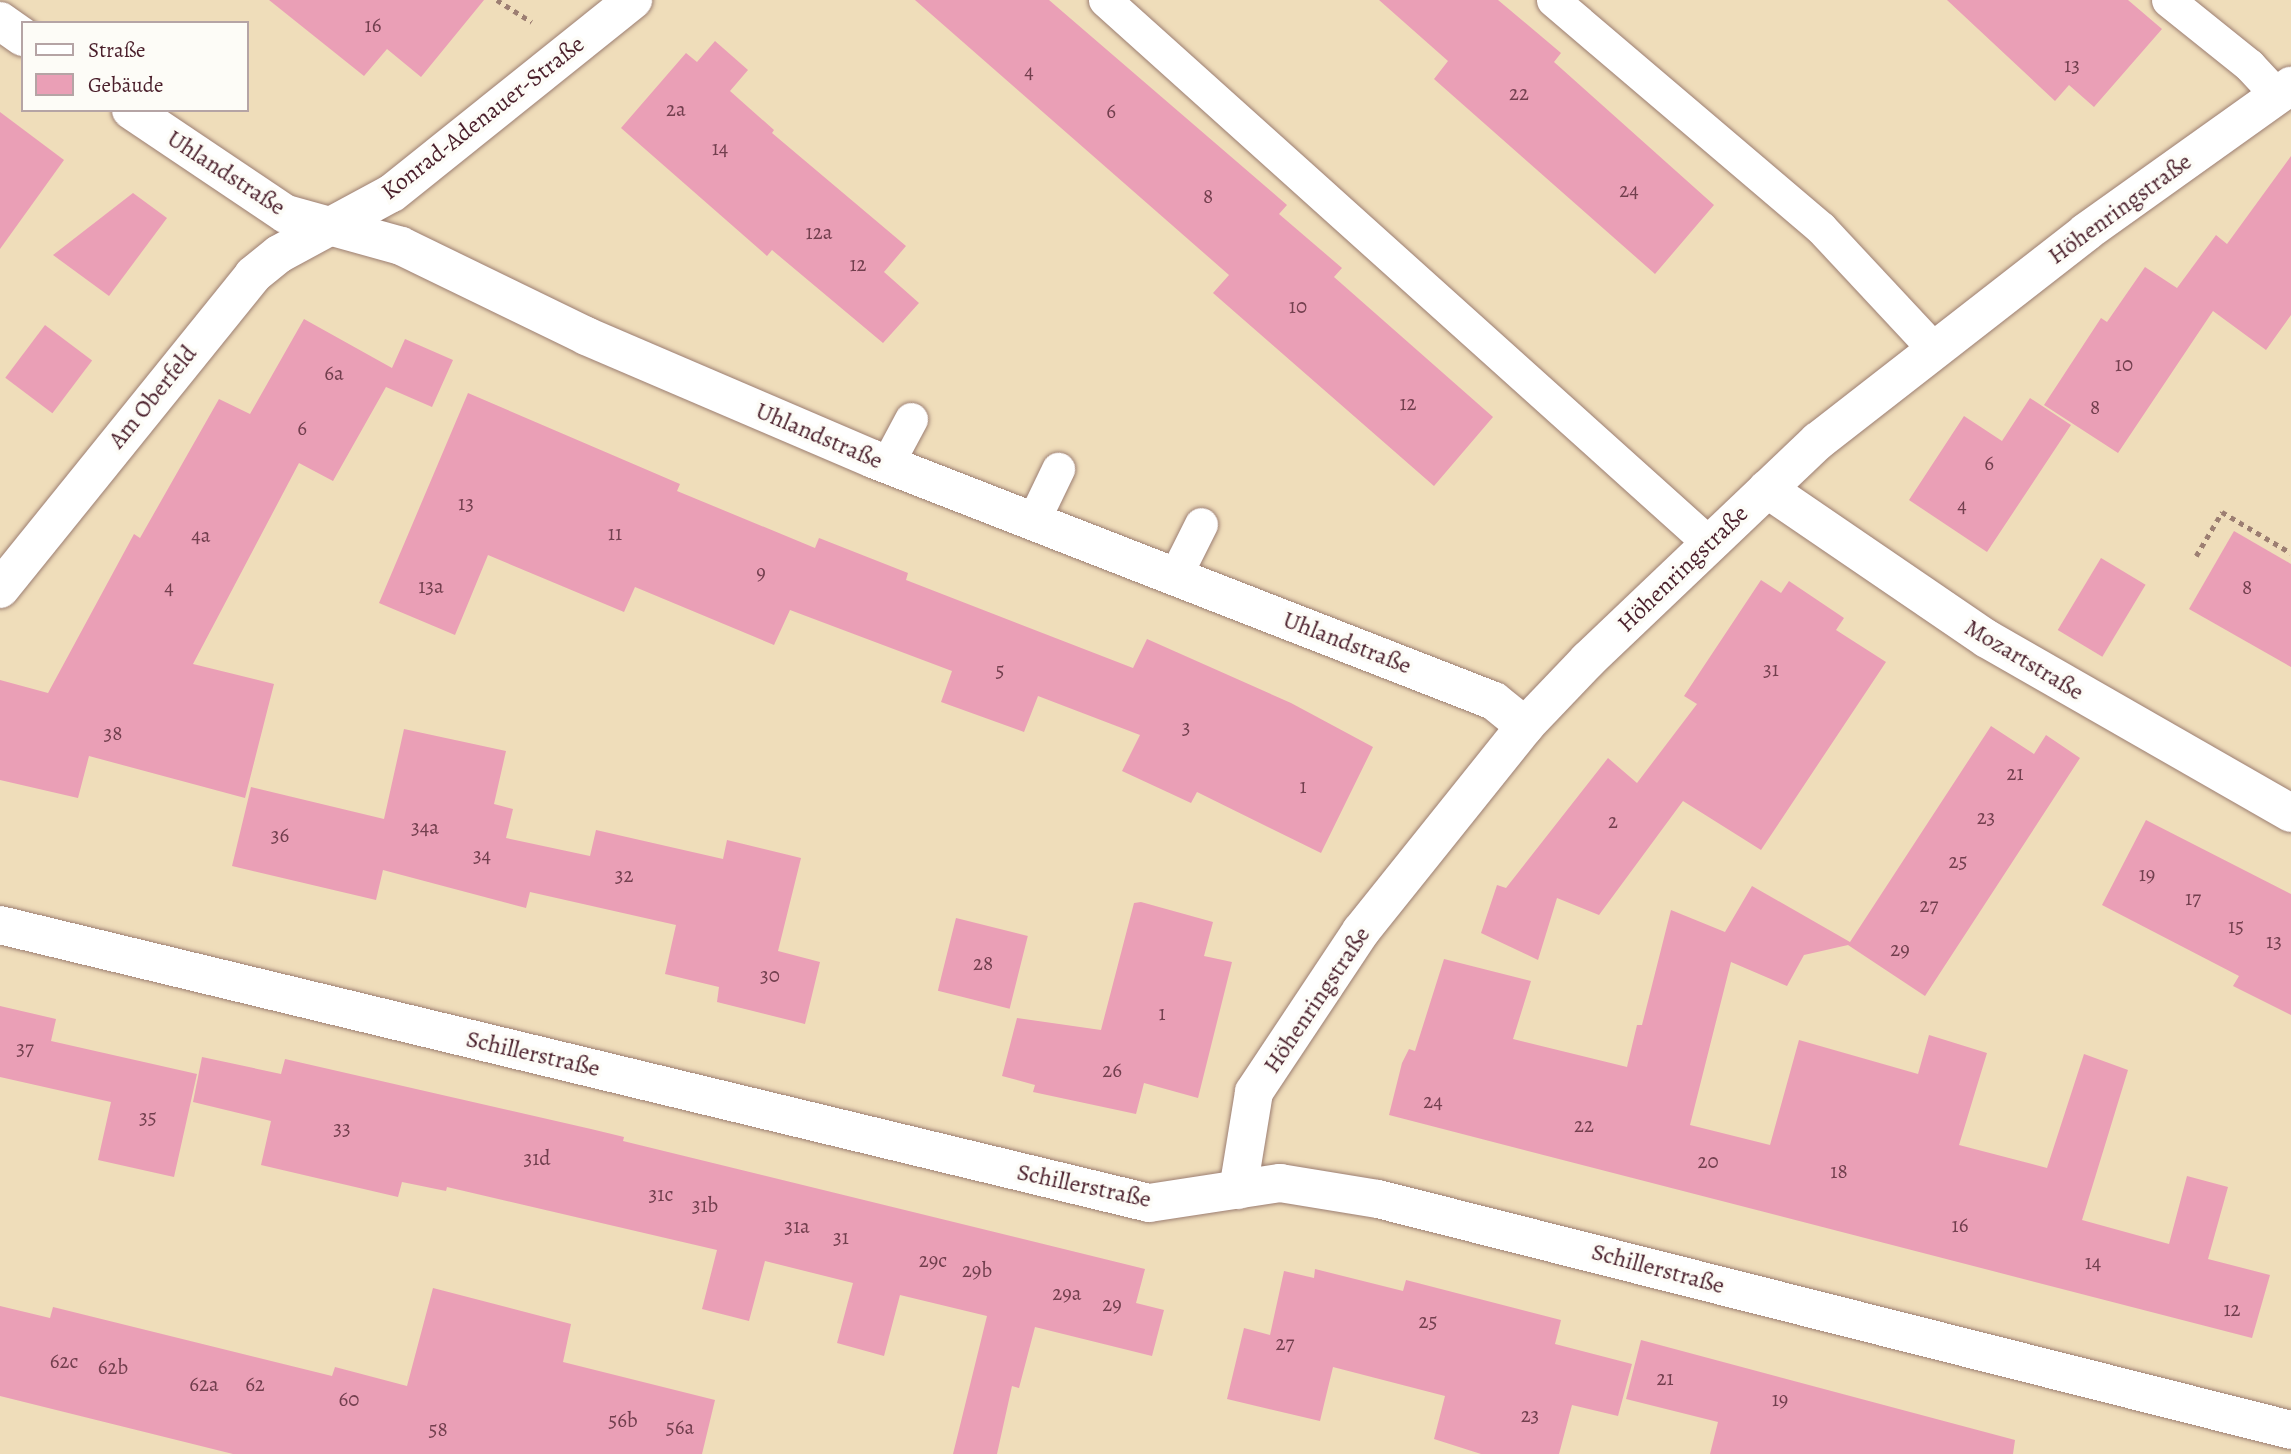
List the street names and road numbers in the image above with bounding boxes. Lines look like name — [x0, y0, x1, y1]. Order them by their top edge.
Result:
street label: Konrad-Adenauer-Straße — [376, 30, 590, 206]
street label: Uhlandstraße — [162, 124, 290, 222]
street label: Höhenringstraße — [2043, 147, 2197, 271]
street label: Am Oberfeld — [103, 340, 203, 454]
street label: Uhlandstraße — [751, 396, 887, 476]
street label: Höhenringstraße — [1612, 500, 1754, 638]
street label: Uhlandstraße — [1279, 605, 1415, 681]
street label: Mozartstraße — [1959, 613, 2089, 707]
street label: Höhenringstraße — [1258, 921, 1376, 1079]
street label: Schillerstraße — [463, 1025, 603, 1083]
street label: Schillerstraße — [1014, 1158, 1154, 1214]
street label: Schillerstraße — [1588, 1237, 1728, 1301]

